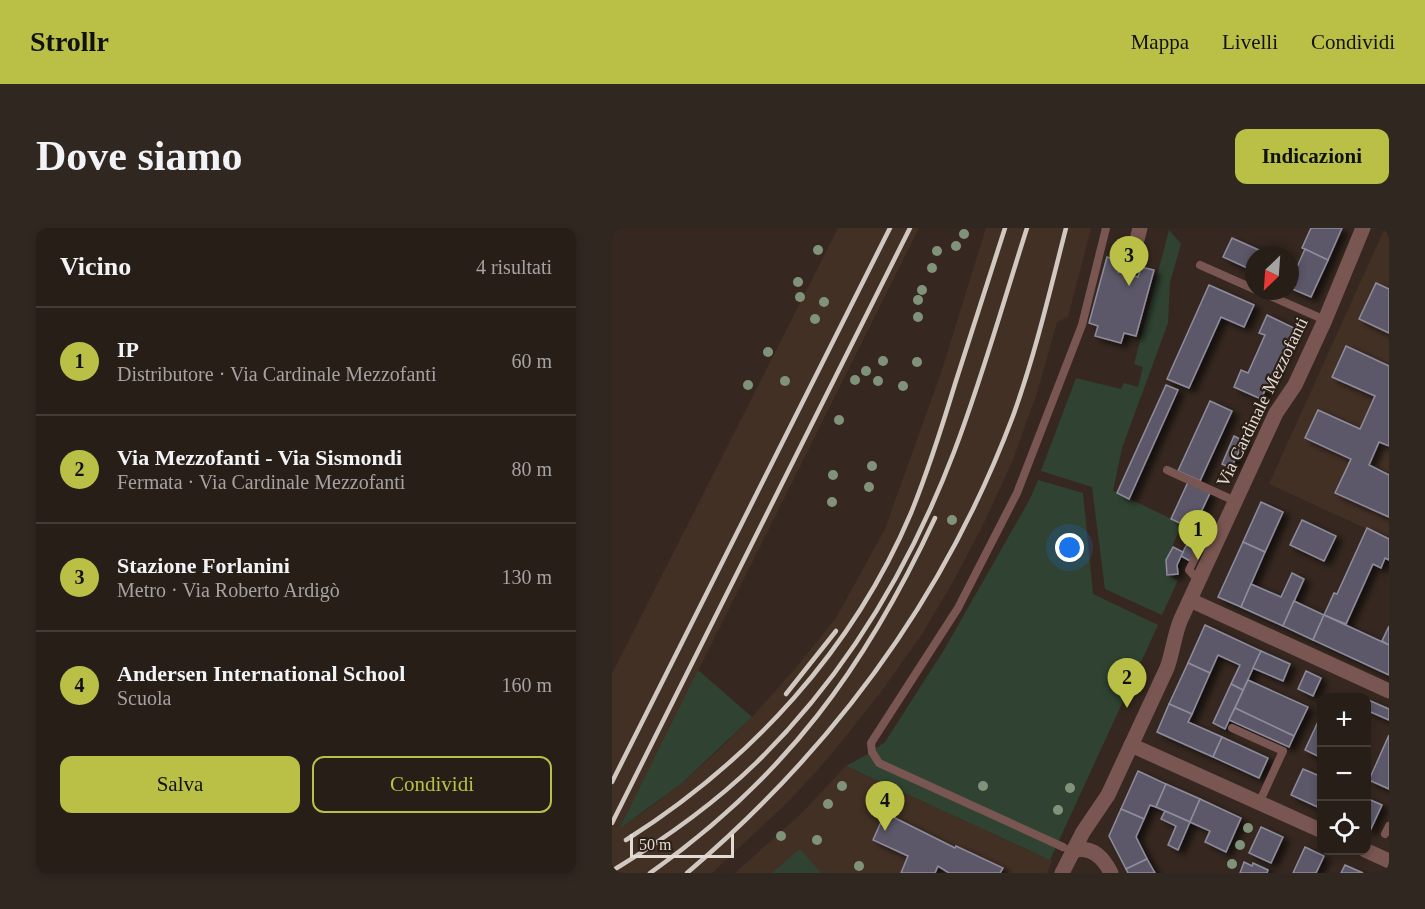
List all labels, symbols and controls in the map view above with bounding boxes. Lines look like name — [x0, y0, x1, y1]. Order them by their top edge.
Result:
text: Strollr — [30, 26, 109, 57]
text: Mappa — [1131, 30, 1189, 54]
text: Livelli — [1222, 30, 1278, 54]
text: Condividi — [1311, 30, 1395, 54]
button: Indicazioni — [1235, 129, 1389, 184]
text: Dove siamo — [36, 133, 242, 179]
pin: 3 — [1110, 236, 1148, 286]
north arrow — [1245, 246, 1299, 300]
text: Vicino — [60, 252, 131, 281]
text: 4 risultati — [476, 256, 552, 278]
street label: Via Cardinale Mezzofanti — [1212, 314, 1312, 490]
text: IP — [117, 337, 139, 362]
text: 1 — [75, 350, 85, 372]
text: 60 m — [511, 350, 552, 372]
text: Distributore · Via Cardinale Mezzofanti — [117, 363, 436, 385]
text: Via Mezzofanti - Via Sismondi — [117, 445, 402, 470]
text: 2 — [75, 458, 85, 480]
text: 80 m — [511, 458, 552, 480]
text: Fermata · Via Cardinale Mezzofanti — [117, 471, 405, 493]
pin: 1 — [1178, 510, 1218, 560]
your location — [1055, 533, 1084, 562]
text: Stazione Forlanini — [117, 553, 290, 578]
text: 3 — [75, 566, 85, 588]
text: 130 m — [501, 566, 552, 588]
text: Metro · Via Roberto Ardigò — [117, 579, 340, 601]
pin: 2 — [1108, 658, 1146, 708]
text: Andersen International School — [117, 661, 405, 686]
text: 4 — [75, 674, 85, 696]
text: 160 m — [501, 674, 552, 696]
text: Scuola — [117, 687, 171, 709]
map controls — [1317, 693, 1371, 855]
button: + — [1317, 693, 1371, 747]
button: − — [1317, 747, 1371, 801]
button: Salva — [60, 756, 300, 813]
button: Condividi — [312, 756, 552, 813]
pin: 4 — [866, 782, 904, 831]
button: locate — [1317, 801, 1371, 855]
scale bar — [630, 831, 734, 858]
text: 50 m — [639, 836, 671, 853]

